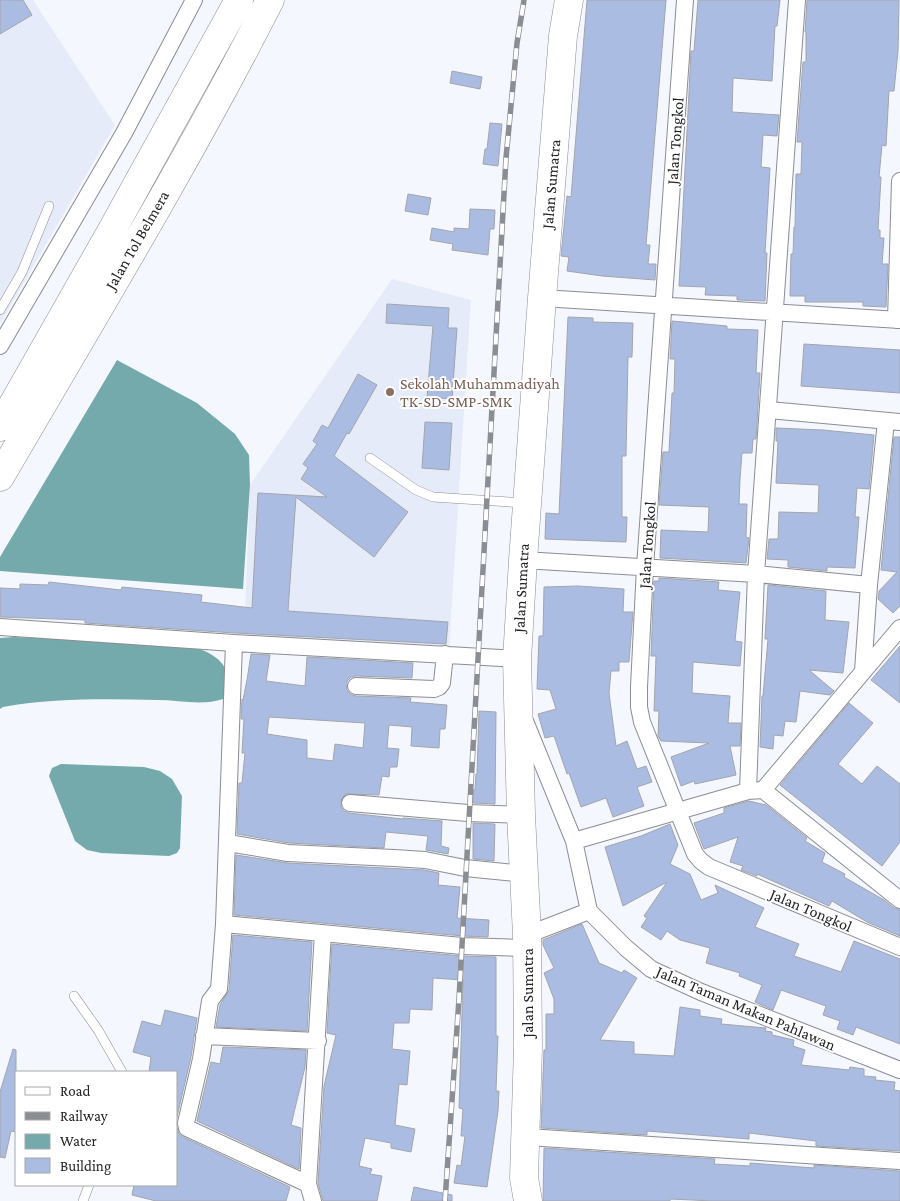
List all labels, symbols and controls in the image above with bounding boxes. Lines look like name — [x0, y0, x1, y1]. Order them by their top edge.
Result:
street label: Jalan Tongkol — [663, 97, 688, 187]
street label: Jalan Sumatra — [538, 138, 564, 231]
street label: Jalan Tol Belmera — [101, 187, 173, 295]
place label: Sekolah Muhammadiyah TK-SD-SMP-SMK — [400, 375, 560, 410]
marker: Sekolah Muhammadiyah TK-SD-SMP-SMK — [384, 386, 396, 398]
street label: Jalan Tongkol — [635, 501, 660, 591]
street label: Jalan Sumatra — [510, 542, 533, 635]
street label: Jalan Tongkol — [765, 884, 855, 936]
street label: Jalan Sumatra — [519, 948, 537, 1040]
street label: Jalan Taman Makan Pahlawan — [652, 962, 839, 1055]
legend — [15, 1071, 178, 1186]
text: Road — [60, 1083, 91, 1099]
text: Railway — [60, 1108, 108, 1125]
text: Water — [60, 1133, 97, 1149]
text: Building — [60, 1158, 111, 1175]

